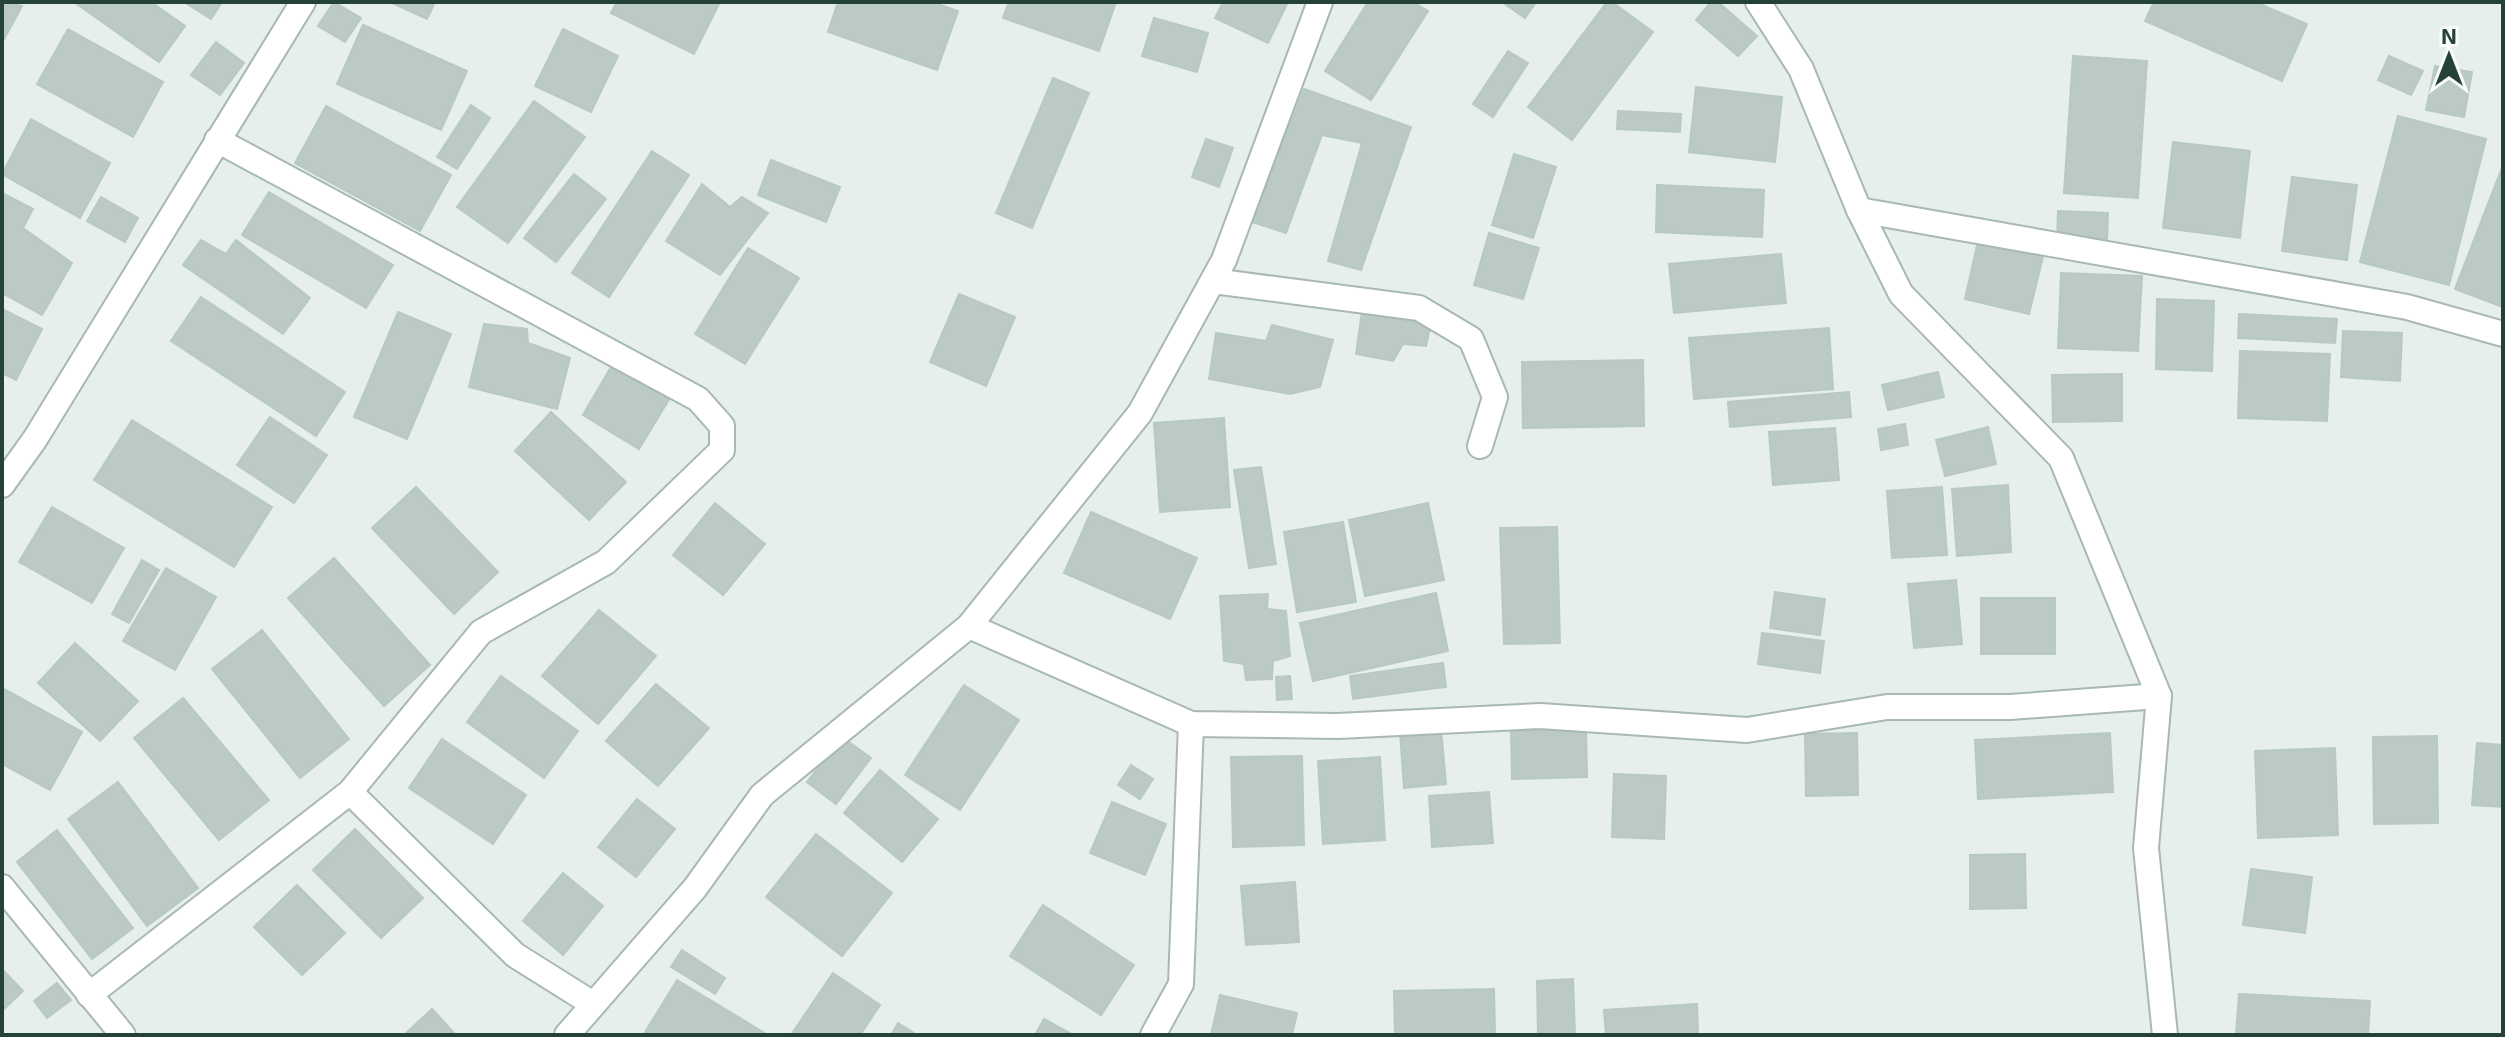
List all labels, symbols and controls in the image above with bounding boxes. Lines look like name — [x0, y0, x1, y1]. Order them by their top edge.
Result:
north arrow — [2409, 16, 2489, 96]
text: N — [2441, 22, 2457, 48]

